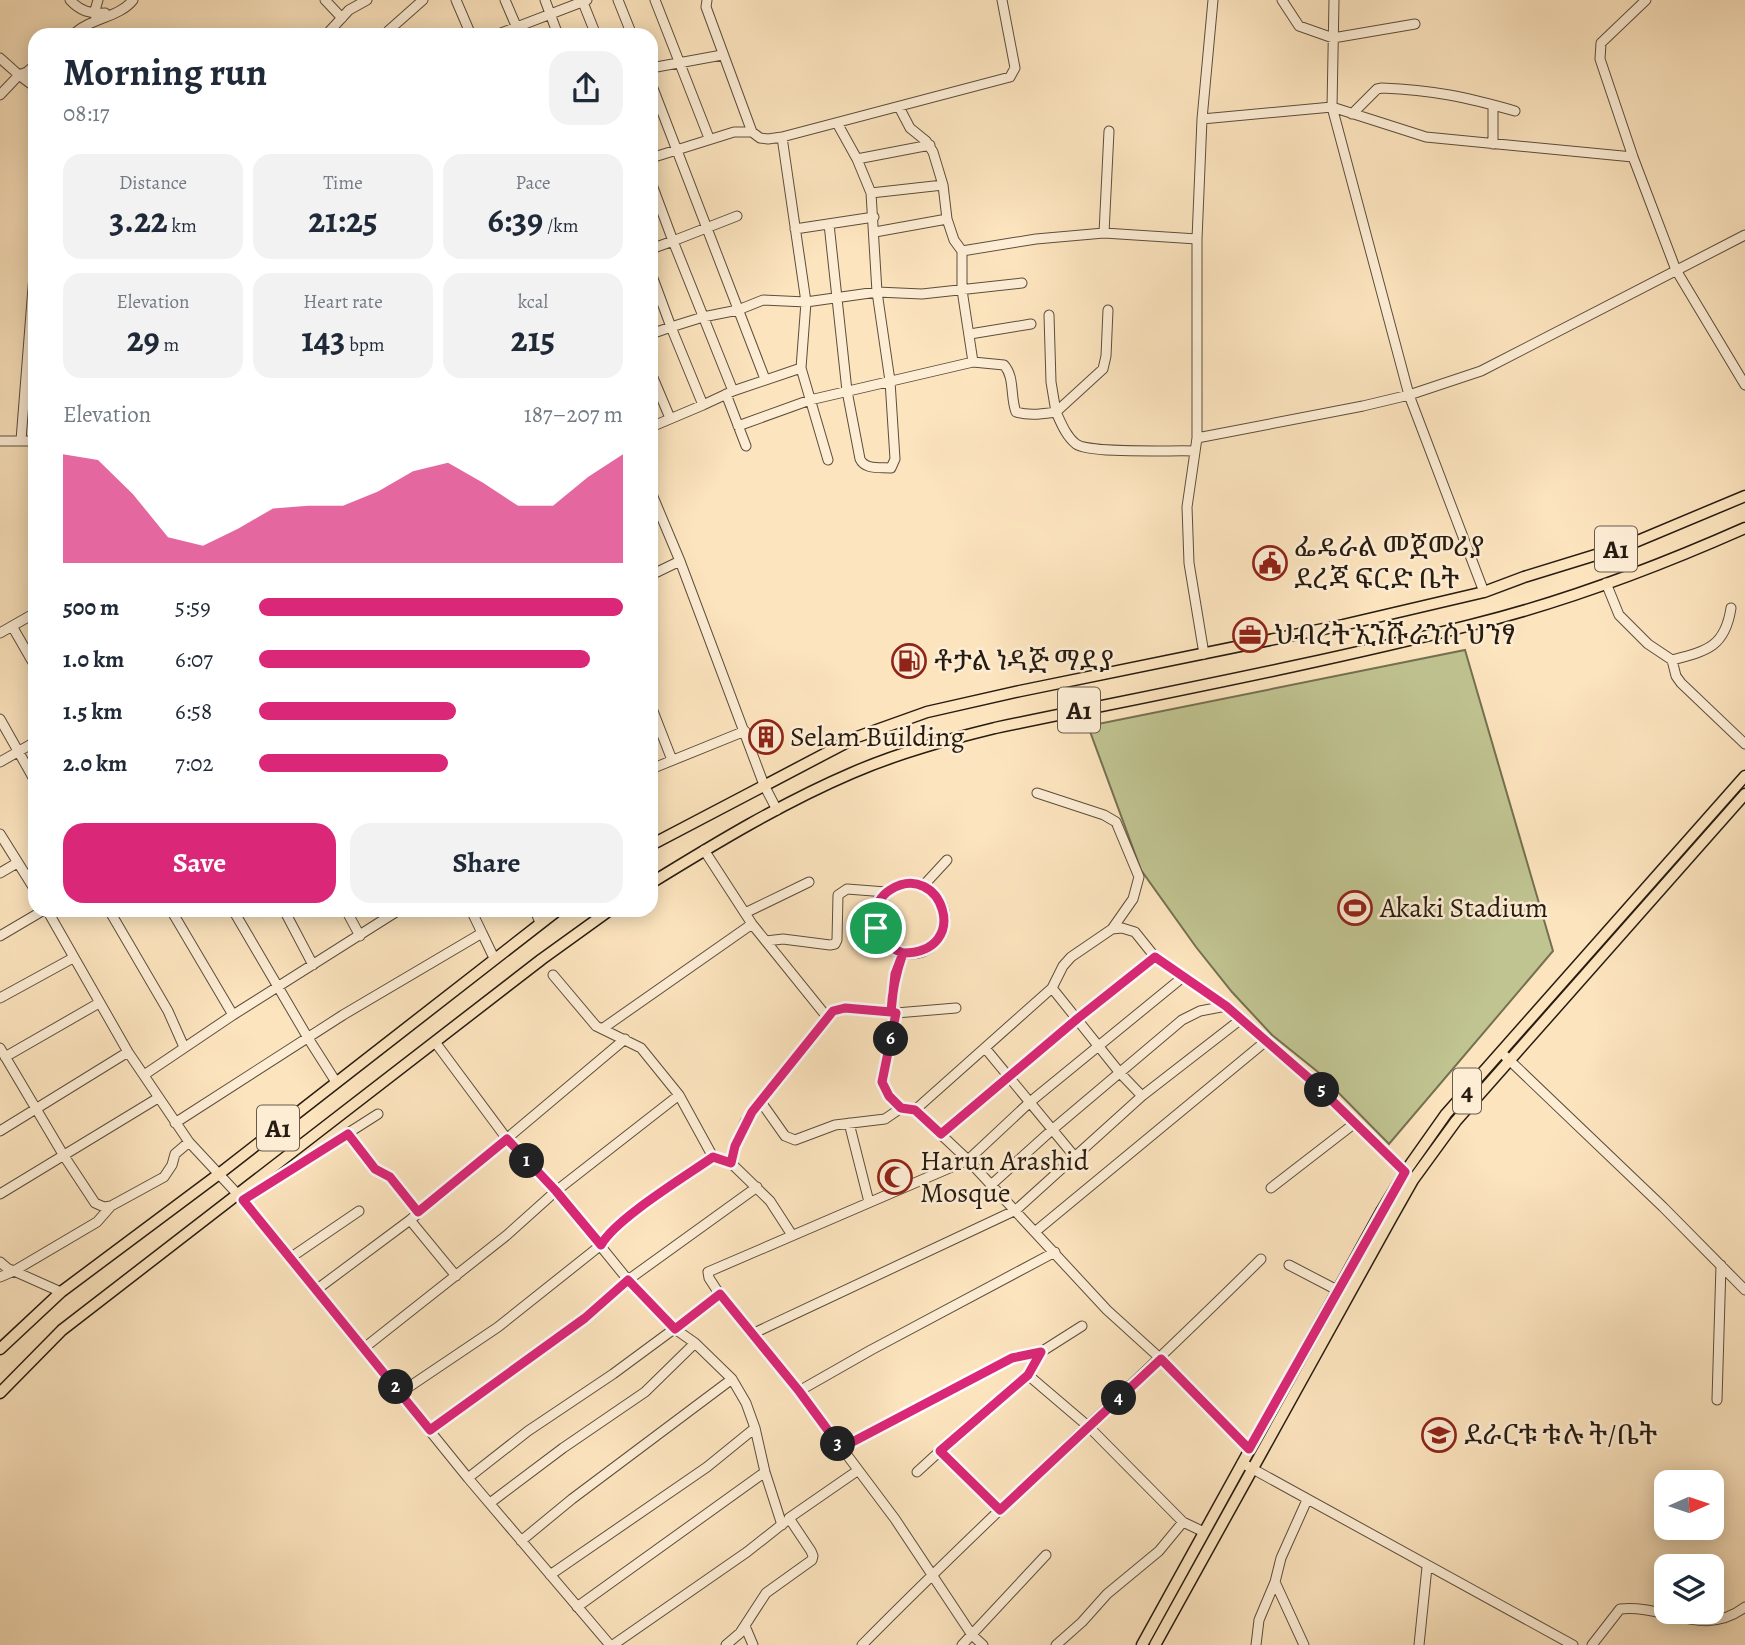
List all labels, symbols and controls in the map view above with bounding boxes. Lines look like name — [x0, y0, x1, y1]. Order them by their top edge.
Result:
text: Morning run — [63, 46, 267, 98]
button: share — [549, 51, 623, 125]
text: 08:17 — [63, 98, 109, 129]
text: Distance — [119, 170, 187, 196]
text: Time — [323, 170, 363, 196]
text: Pace — [515, 170, 551, 196]
text: 3.22 — [109, 196, 168, 244]
text: 21:25 — [308, 196, 378, 244]
text: 6:39 — [487, 196, 543, 244]
text: km — [168, 213, 197, 239]
text: /km — [543, 213, 579, 239]
text: Elevation — [117, 289, 189, 315]
text: Heart rate — [303, 289, 383, 315]
text: kcal — [518, 289, 548, 315]
text: 29 — [127, 315, 160, 363]
text: 143 — [301, 315, 345, 363]
text: 215 — [511, 315, 555, 363]
text: m — [160, 332, 179, 358]
text: bpm — [345, 332, 385, 358]
text: Elevation — [63, 399, 151, 430]
text: 187–207 m — [524, 399, 623, 430]
road number: A1 — [1595, 526, 1637, 572]
place label: ፌዴራል መጀመሪያ ደረጃ ፍርድ ቤት — [1294, 528, 1484, 598]
public building icon: ፌዴራል መጀመሪያ ደረጃ ፍርድ ቤት — [1251, 544, 1289, 582]
text: 500 m — [63, 592, 119, 623]
text: 5:59 — [175, 592, 211, 623]
office icon: ህብረት ኢንሹራንስ ህንፃ — [1231, 616, 1269, 654]
place label: ህብረት ኢንሹራንስ ህንፃ — [1274, 616, 1515, 654]
fuel station icon: ቶታል ነዳጅ ማደያ — [890, 642, 928, 680]
place label: ቶታል ነዳጅ ማደያ — [934, 642, 1114, 680]
text: 1.0 km — [63, 644, 124, 675]
text: 6:07 — [175, 644, 213, 675]
road number: A1 — [1058, 688, 1100, 732]
text: 1.5 km — [63, 696, 123, 727]
text: 6:58 — [175, 696, 212, 727]
building icon: Selam Building — [747, 718, 785, 756]
place label: Selam Building — [790, 718, 964, 756]
text: 2.0 km — [63, 748, 127, 779]
text: 7:02 — [175, 748, 213, 779]
button: Save — [63, 823, 336, 903]
button: Share — [350, 823, 623, 903]
sports icon: Akaki Stadium — [1336, 889, 1374, 927]
place label: Akaki Stadium — [1379, 889, 1548, 927]
pin — [846, 898, 906, 958]
icon: arrive — [857, 909, 895, 947]
pin: 6 — [874, 1021, 908, 1056]
text: 6 — [886, 1025, 895, 1051]
road number: 4 — [1453, 1068, 1481, 1114]
pin: 5 — [1304, 1072, 1340, 1108]
text: 5 — [1317, 1076, 1326, 1102]
road number: A1 — [257, 1106, 299, 1150]
place label: Harun Arashid Mosque — [920, 1142, 1090, 1212]
pin: 1 — [510, 1144, 544, 1178]
text: 1 — [523, 1147, 530, 1173]
mosque icon: Harun Arashid Mosque — [876, 1158, 914, 1196]
pin: 2 — [378, 1370, 414, 1404]
text: 2 — [391, 1373, 400, 1399]
pin: 4 — [1102, 1380, 1136, 1416]
text: 4 — [1114, 1384, 1123, 1410]
school or university icon: ደራርቱ ቱሉ ት/ቤት — [1420, 1416, 1458, 1454]
place label: ደራርቱ ቱሉ ት/ቤት — [1464, 1416, 1658, 1454]
pin: 3 — [820, 1426, 856, 1462]
text: 3 — [833, 1430, 842, 1456]
north arrow — [1654, 1470, 1724, 1540]
map controls — [1654, 1470, 1724, 1624]
button: layers — [1654, 1554, 1724, 1624]

